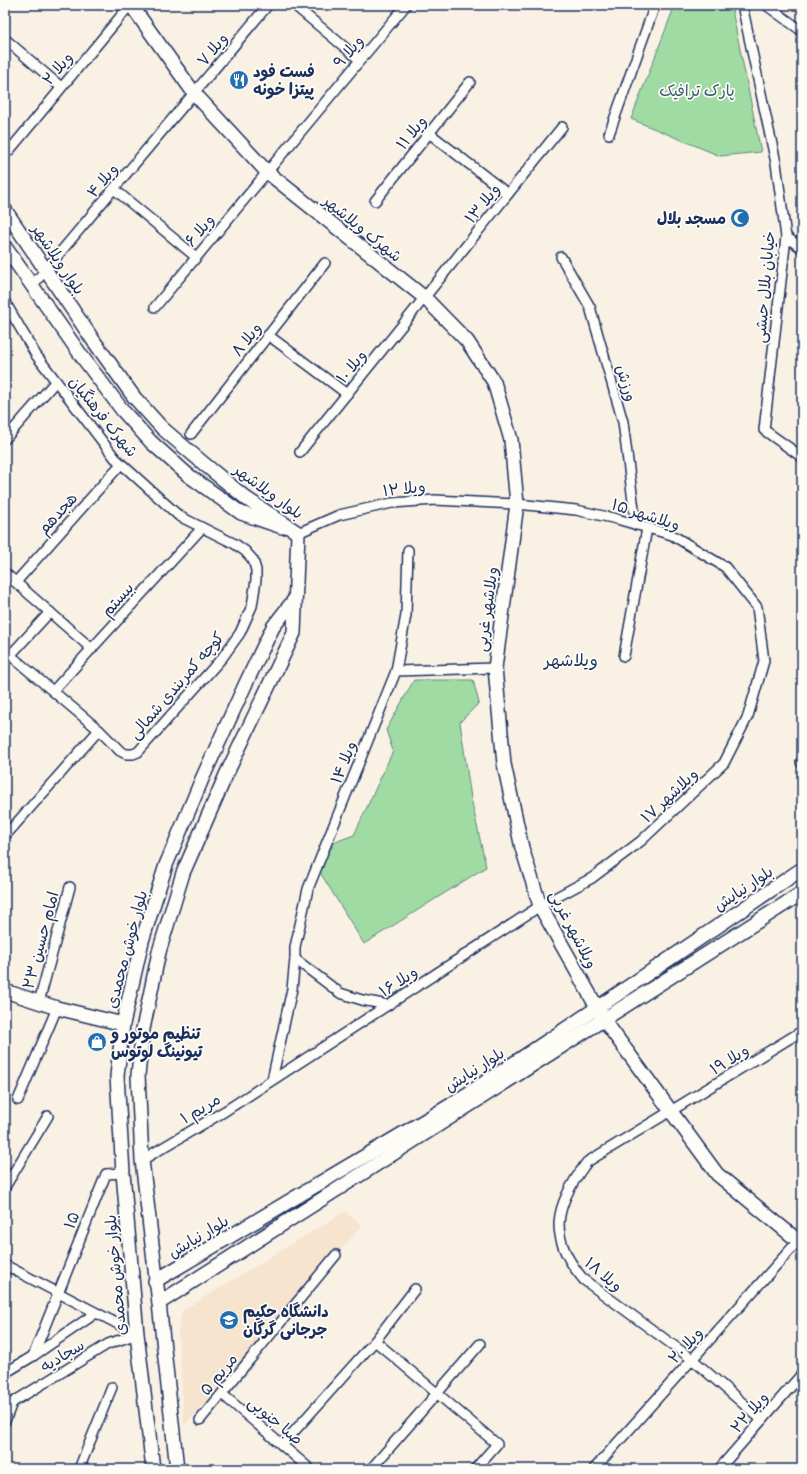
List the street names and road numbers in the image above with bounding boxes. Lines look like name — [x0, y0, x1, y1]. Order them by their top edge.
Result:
street label: ۷ ویلا — [193, 29, 235, 73]
street label: ۹ ویلا — [329, 31, 371, 74]
street label: ۲ ویلا — [38, 48, 80, 91]
street label: ۱۱ ویلا — [392, 111, 434, 156]
street label: ۴ ویلا — [83, 159, 125, 204]
street label: ۱۳ ویلا — [461, 180, 507, 230]
street label: شهرک ویلاشهر — [316, 190, 406, 269]
street label: ۶ ویلا — [180, 210, 221, 253]
street label: بلوار ویلاشهر — [24, 219, 89, 300]
street label: خیابان بلال حبشی — [750, 230, 783, 344]
street label: ویلا ۸ — [227, 319, 269, 363]
street label: ۱۰ ویلا — [332, 346, 374, 389]
street label: ورزش — [608, 362, 641, 405]
street label: شهرک فرهنگیان — [62, 372, 142, 463]
street label: بلوار ویلاشهر — [226, 459, 307, 526]
street label: ویلا ۱۲ — [382, 477, 427, 504]
street label: هجدهم — [34, 489, 84, 541]
street label: ویلاشهر ۱۵ — [608, 494, 683, 538]
street label: ویلاشهر غربی — [471, 565, 506, 653]
street label: بیستم — [97, 578, 141, 623]
street label: کوچه کمربندی شمالی — [125, 628, 231, 745]
street label: ۱۴ ویلا — [326, 738, 364, 788]
street label: ویلاشهر ۱۷ — [637, 764, 705, 830]
street label: بلوار نیایش — [710, 862, 779, 918]
street label: ویلاشهر غربی — [542, 887, 601, 973]
street label: بلوار خوش محمدی — [102, 888, 155, 1011]
street label: امام حسین ۲۳ — [18, 889, 66, 992]
street label: ۱۶ ویلا — [375, 962, 423, 1004]
street label: ۱۹ ویلا — [706, 1040, 754, 1082]
street label: بلوار نیایش — [441, 1043, 510, 1099]
street label: ۱ مریم — [177, 1089, 226, 1131]
street label: ۱۵ — [59, 1209, 87, 1233]
street label: بلوار نیایش — [164, 1211, 234, 1265]
street label: بلوار خوش محمدی — [101, 1213, 134, 1336]
street label: ویلا ۱۸ — [578, 1253, 626, 1299]
street label: ویلا ۲۰ — [664, 1323, 710, 1370]
street label: سجادیه — [37, 1335, 90, 1379]
street label: ۵ مریم — [195, 1350, 244, 1402]
street label: ویلا ۲۲ — [726, 1388, 775, 1439]
street label: صبا جنوبی — [242, 1392, 307, 1452]

